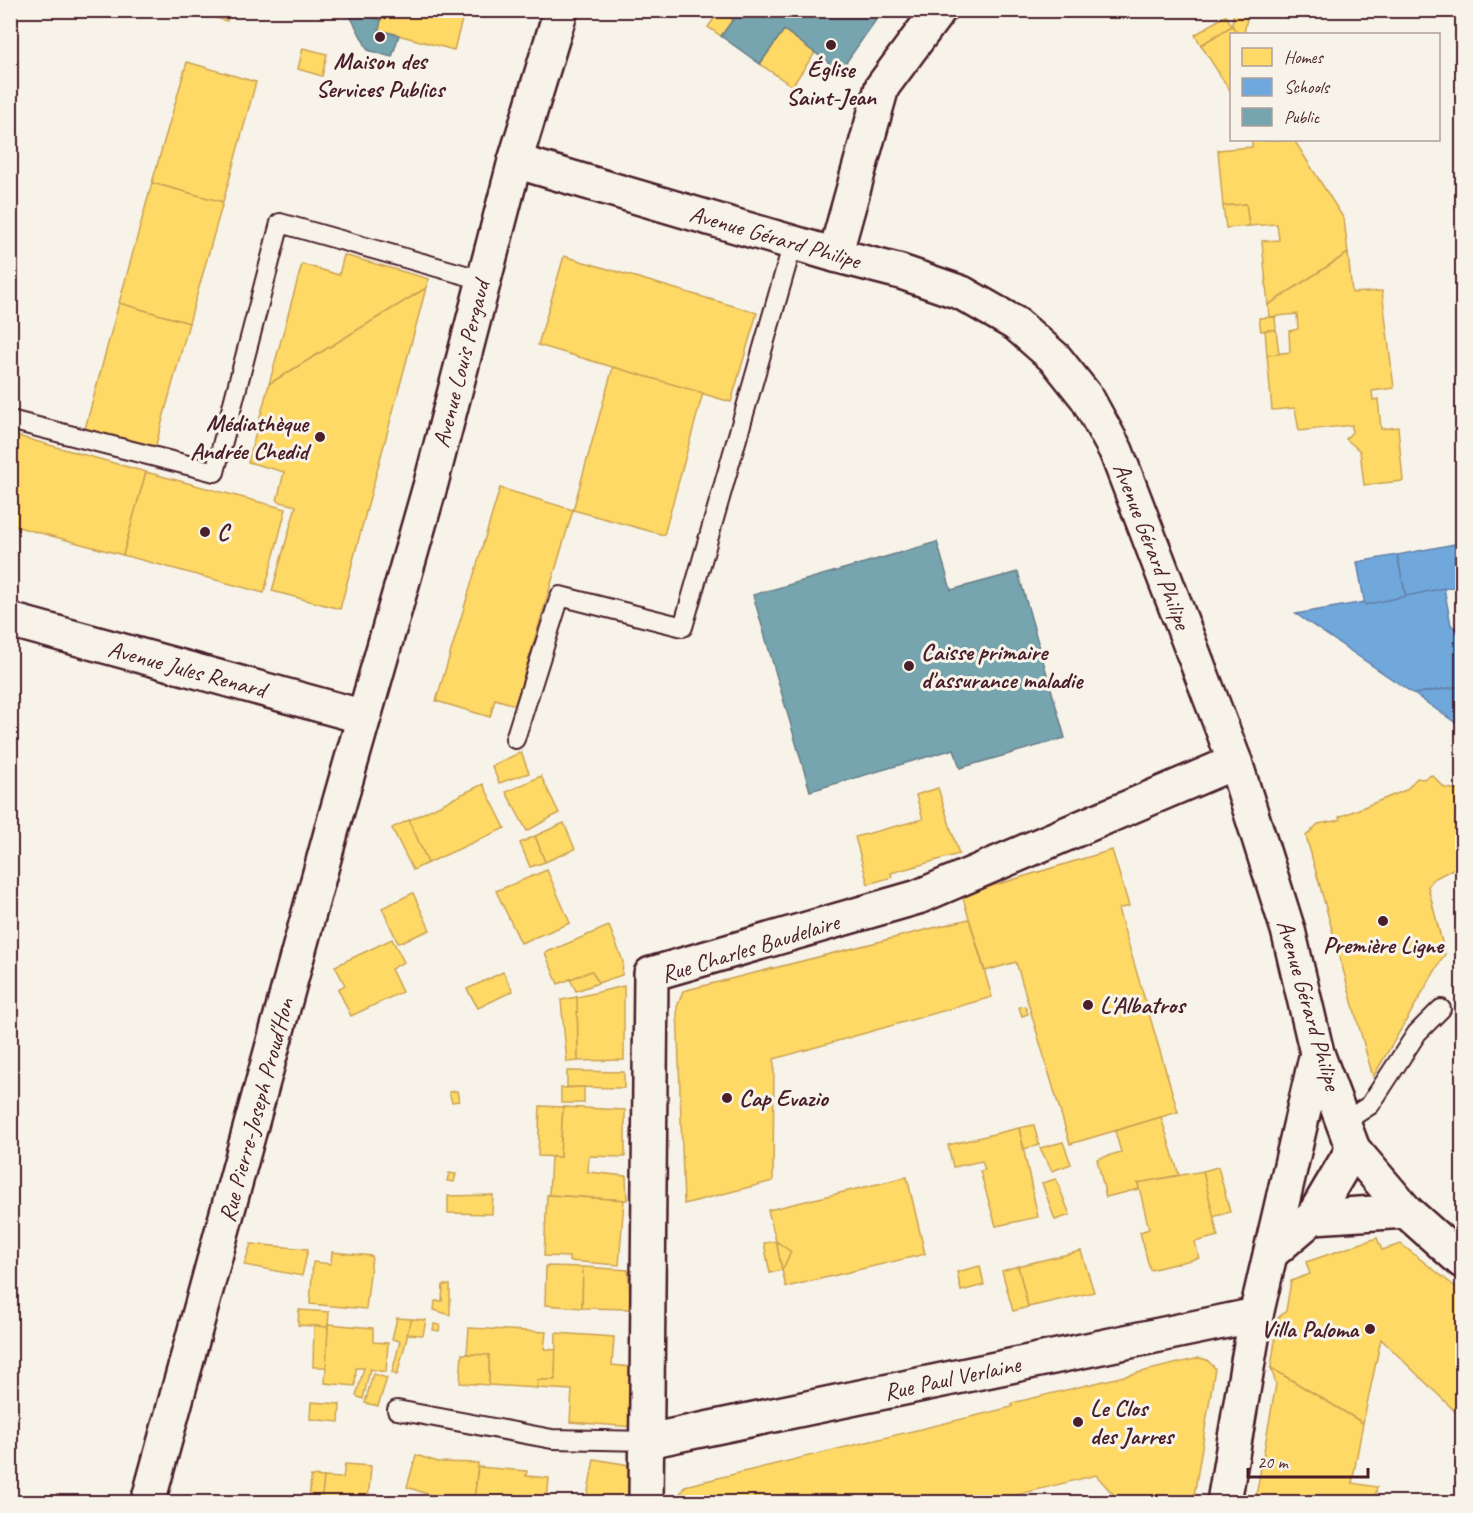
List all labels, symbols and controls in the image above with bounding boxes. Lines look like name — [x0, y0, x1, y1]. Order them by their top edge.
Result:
marker: Maison des Services Publics — [373, 30, 387, 44]
legend — [1230, 33, 1440, 141]
marker: Église Saint-Jean — [824, 38, 838, 52]
place label: Maison des Services Publics — [316, 46, 447, 104]
text: Homes — [1284, 46, 1324, 68]
place label: Église Saint-Jean — [786, 54, 877, 112]
text: Schools — [1284, 76, 1331, 98]
text: Public — [1284, 106, 1321, 128]
street label: Avenue Gérard Philipe — [686, 198, 866, 276]
street label: Avenue Louis Pergaud — [426, 274, 497, 450]
place label: Médiathèque Andrée Chedid — [190, 408, 312, 466]
marker: Médiathèque Andrée Chedid — [313, 430, 327, 444]
street label: Avenue Gérard Philipe — [1107, 459, 1198, 635]
place label: C — [217, 517, 232, 547]
marker: C — [198, 525, 212, 539]
street label: Avenue Jules Renard — [105, 634, 272, 705]
place label: Caisse primaire d'assurance maladie — [921, 637, 1084, 695]
marker: Caisse primaire d'assurance maladie — [902, 659, 916, 673]
street label: Rue Charles Baudelaire — [657, 906, 845, 989]
marker: Première Ligne — [1376, 914, 1390, 928]
street label: Avenue Gérard Philipe — [1270, 916, 1348, 1096]
place label: Première Ligne — [1323, 930, 1445, 960]
place label: L'Albatros — [1100, 990, 1187, 1020]
street label: Rue Pierre-Joseph Proud'Hon — [212, 994, 301, 1225]
marker: L'Albatros — [1081, 998, 1095, 1012]
place label: Cap Evazio — [739, 1083, 830, 1113]
marker: Cap Evazio — [720, 1091, 734, 1105]
place label: Villa Paloma — [1261, 1314, 1360, 1344]
marker: Villa Paloma — [1363, 1322, 1377, 1336]
street label: Rue Paul Verlaine — [881, 1348, 1025, 1407]
place label: Le Clos des Jarres — [1090, 1393, 1176, 1451]
marker: Le Clos des Jarres — [1071, 1415, 1085, 1429]
scale bar — [1248, 1441, 1368, 1479]
text: 20 m — [1257, 1451, 1290, 1473]

